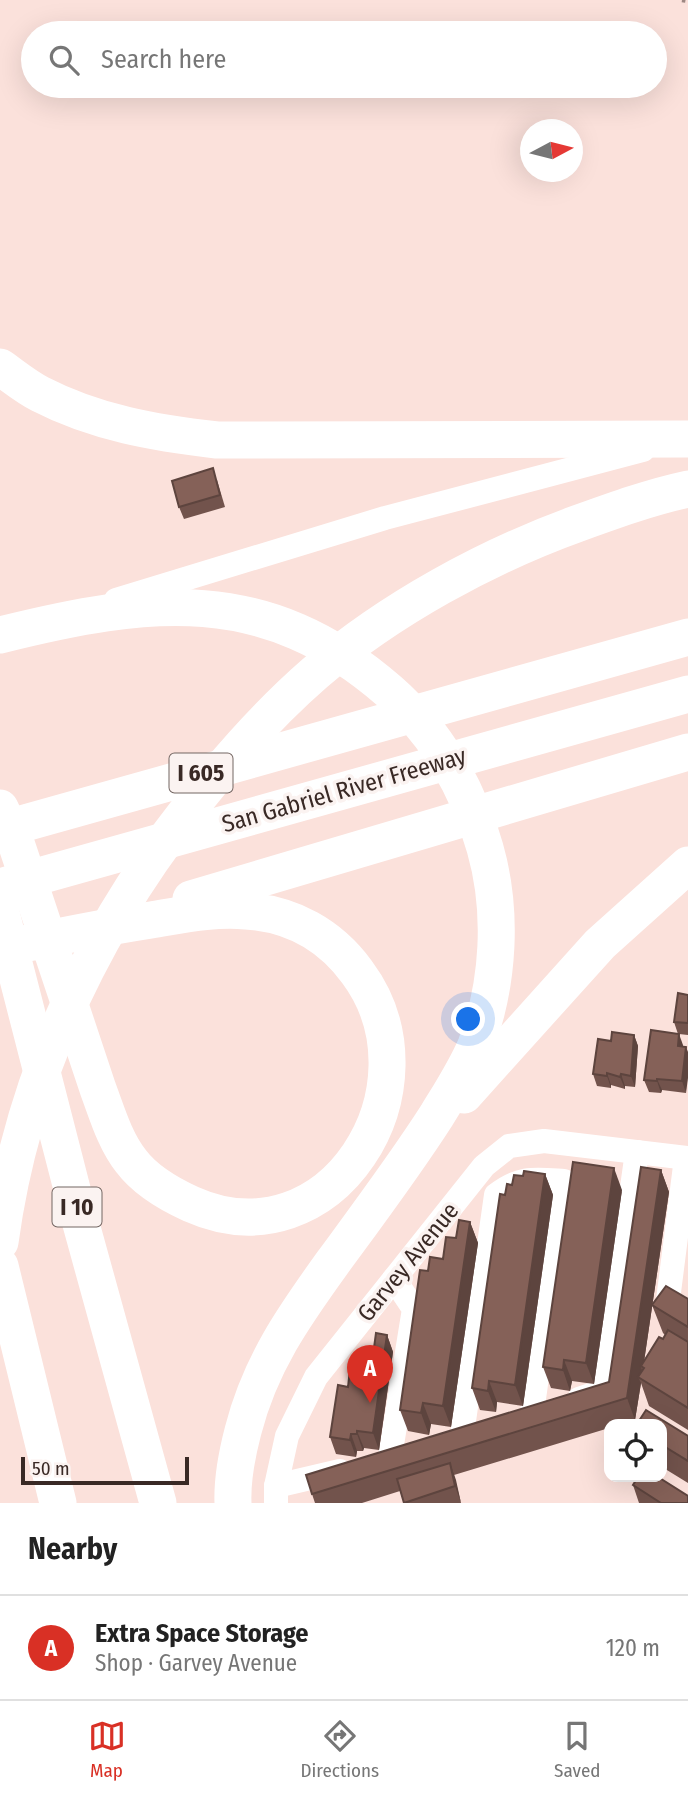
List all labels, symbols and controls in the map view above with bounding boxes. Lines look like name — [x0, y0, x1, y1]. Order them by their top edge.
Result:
search box — [21, 21, 667, 98]
icon: search — [45, 41, 83, 79]
text: Search here — [101, 44, 226, 75]
north arrow — [520, 119, 583, 182]
street label: San Gabriel River Freeway — [219, 742, 470, 838]
road number: I 605 — [170, 754, 232, 792]
your location — [451, 1002, 485, 1036]
road number: I 10 — [52, 1188, 102, 1226]
street label: Garvey Avenue — [352, 1197, 464, 1327]
pin: A — [347, 1345, 393, 1403]
map controls — [604, 1419, 667, 1482]
button: locate — [604, 1419, 667, 1482]
scale bar — [21, 1454, 189, 1486]
text: 50 m — [32, 1457, 70, 1480]
text: Nearby — [28, 1531, 117, 1567]
text: Extra Space Storage — [95, 1618, 309, 1649]
text: A — [45, 1634, 57, 1662]
text: 120 m — [606, 1634, 660, 1662]
text: Shop · Garvey Avenue — [95, 1649, 297, 1677]
tab: Map — [88, 1717, 126, 1782]
tab: Directions — [301, 1717, 379, 1782]
tab: Saved — [554, 1717, 600, 1782]

